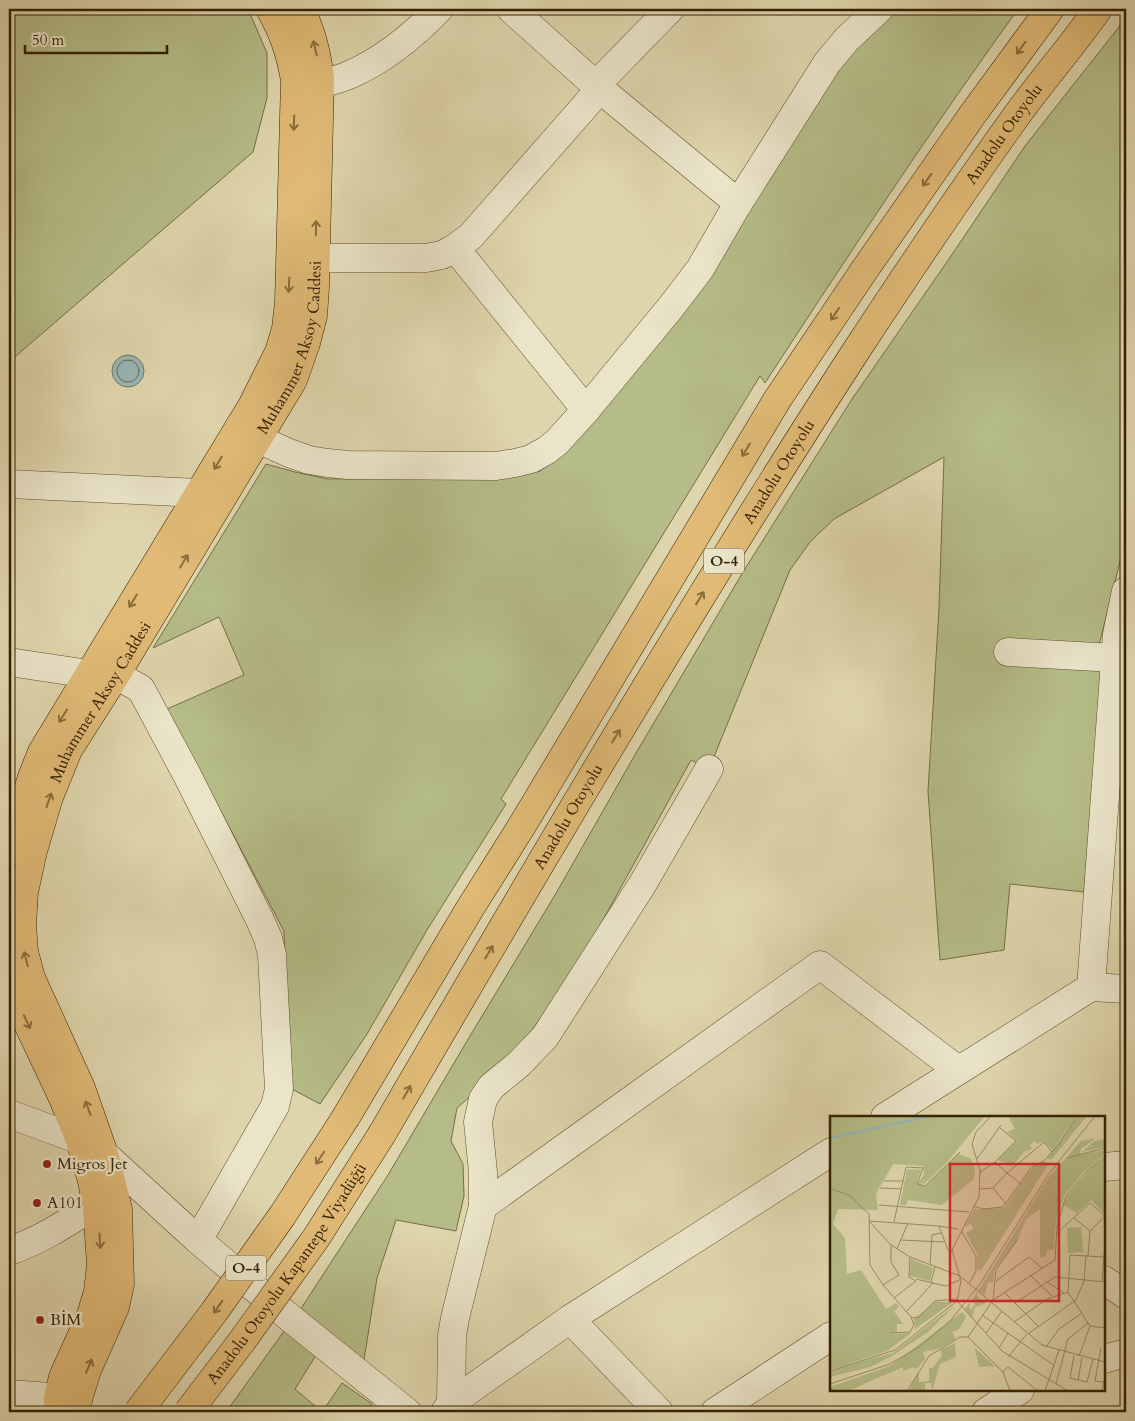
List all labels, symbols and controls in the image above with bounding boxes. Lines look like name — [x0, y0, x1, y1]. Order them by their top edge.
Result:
scale bar — [25, 22, 168, 54]
text: 50 m — [32, 30, 64, 50]
one-way arrow — [310, 41, 319, 57]
one-way arrow — [1016, 41, 1027, 54]
street label: Anadolu Otoyolu — [960, 79, 1048, 189]
one-way arrow — [290, 114, 299, 130]
one-way arrow — [922, 173, 932, 187]
one-way arrow — [312, 220, 321, 236]
street label: Muhammer Aksoy Caddesi — [252, 260, 327, 438]
one-way arrow — [285, 277, 294, 293]
one-way arrow — [830, 307, 840, 321]
street label: Anadolu Otoyolu — [738, 415, 820, 528]
one-way arrow — [741, 443, 751, 457]
one-way arrow — [212, 455, 222, 469]
road number: O-4 — [704, 548, 744, 574]
one-way arrow — [179, 555, 189, 569]
one-way arrow — [696, 591, 706, 605]
one-way arrow — [128, 594, 138, 608]
street label: Muhammer Aksoy Caddesi — [45, 617, 157, 786]
one-way arrow — [58, 708, 68, 722]
one-way arrow — [611, 730, 621, 744]
street label: Anadolu Otoyolu — [528, 760, 608, 874]
one-way arrow — [44, 792, 54, 808]
one-way arrow — [484, 945, 494, 959]
one-way arrow — [21, 951, 30, 967]
one-way arrow — [23, 1014, 33, 1029]
one-way arrow — [402, 1085, 412, 1099]
one-way arrow — [83, 1101, 92, 1117]
inset map — [830, 1116, 1105, 1391]
one-way arrow — [315, 1151, 325, 1165]
place label: Migros Jet — [57, 1153, 127, 1175]
marker: Migros Jet — [41, 1158, 53, 1170]
street label: Anadolu Otoyolu Kapantepe Viyadüğü — [202, 1158, 372, 1389]
place label: A101 — [47, 1192, 83, 1214]
marker: A101 — [31, 1197, 43, 1209]
one-way arrow — [95, 1233, 104, 1249]
road number: O-4 — [226, 1256, 266, 1280]
one-way arrow — [213, 1300, 223, 1314]
place label: BİM — [50, 1309, 81, 1331]
marker: BİM — [34, 1314, 46, 1326]
one-way arrow — [85, 1359, 95, 1374]

